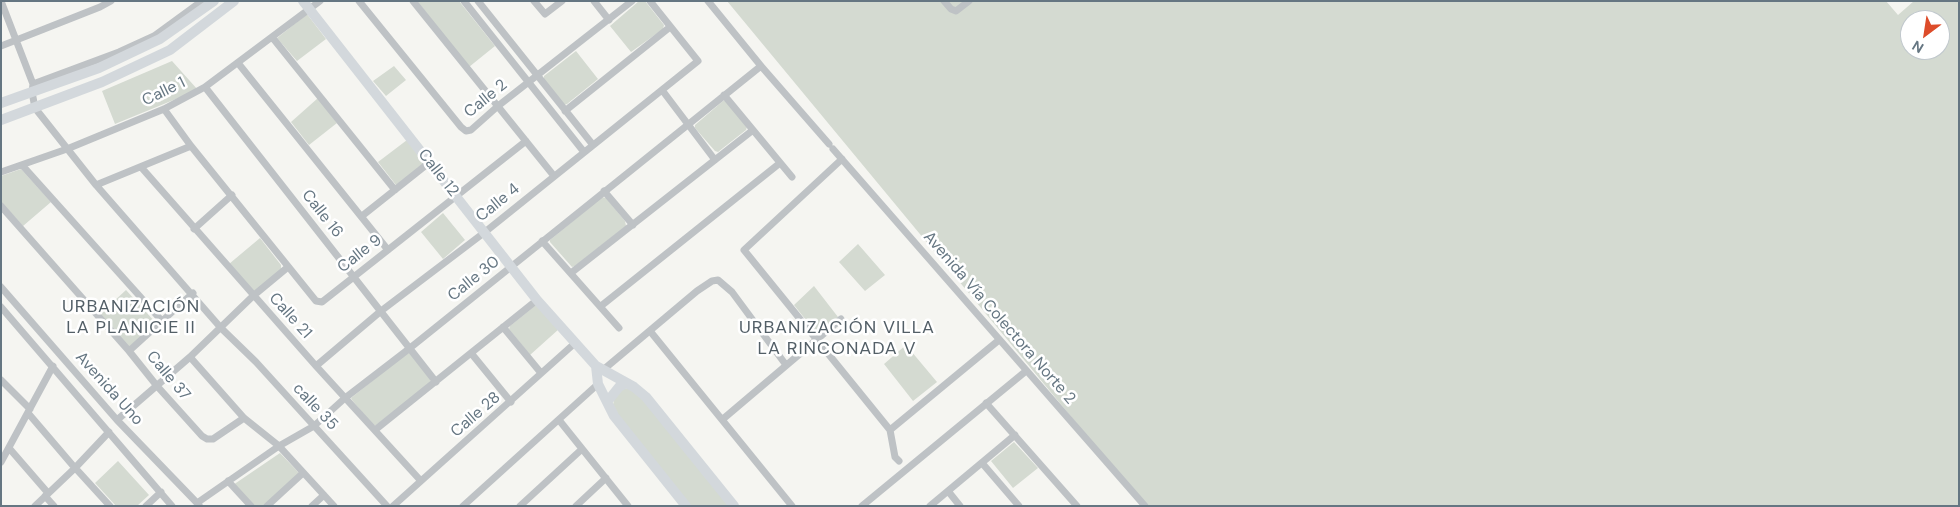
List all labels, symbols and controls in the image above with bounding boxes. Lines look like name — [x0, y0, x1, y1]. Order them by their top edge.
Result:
north arrow — [1900, 10, 1950, 60]
text: N — [1909, 37, 1927, 57]
street label: Calle 1 — [139, 73, 189, 111]
street label: Calle 2 — [461, 76, 511, 122]
street label: Calle 12 — [414, 145, 462, 201]
street label: Calle 4 — [472, 180, 524, 226]
street label: Calle 16 — [297, 186, 347, 242]
street label: Avenida Vía Colectora Norte 2 — [919, 228, 1079, 408]
street label: Calle 9 — [334, 231, 386, 277]
street label: Calle 30 — [444, 252, 504, 306]
street label: Calle 21 — [265, 289, 315, 343]
district label: URBANIZACIÓN LA PLANICIE II — [60, 296, 202, 338]
district label: URBANIZACIÓN VILLA LA RINCONADA V — [737, 317, 937, 359]
street label: Calle 37 — [142, 347, 194, 405]
street label: Avenida Uno — [71, 348, 147, 430]
street label: calle 35 — [288, 379, 342, 435]
street label: Calle 28 — [447, 388, 505, 442]

